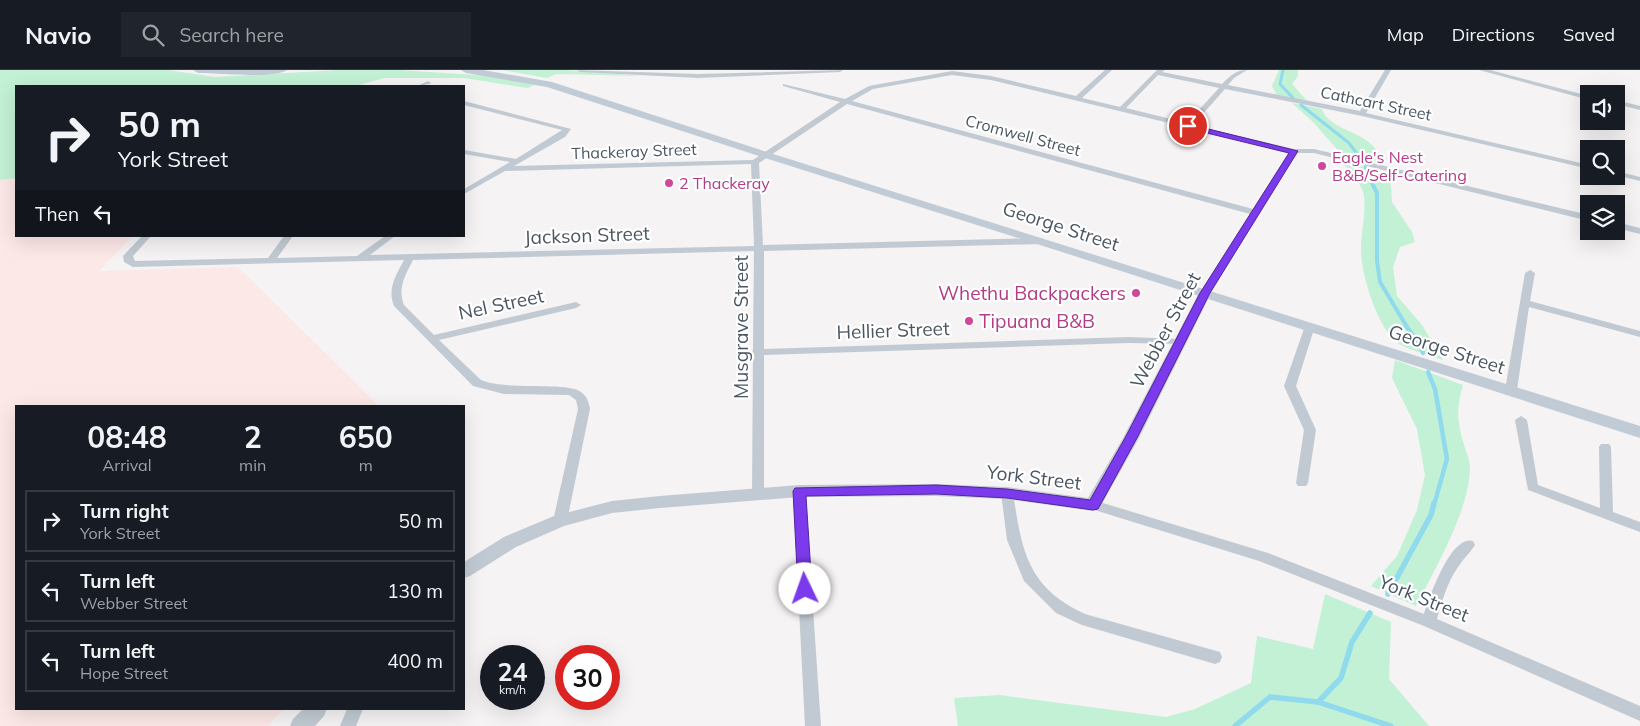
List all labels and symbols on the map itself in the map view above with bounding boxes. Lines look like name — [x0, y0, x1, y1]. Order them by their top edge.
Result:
street label: Cathcart Street — [1319, 81, 1434, 125]
pin — [1167, 105, 1209, 147]
street label: Cromwell Street — [963, 110, 1083, 160]
street label: Thackeray Street — [571, 139, 697, 163]
place label: Eagle's Nest B&B/Self-Catering — [1332, 147, 1467, 185]
marker: Eagle's Nest B&B/Self-Catering — [1316, 160, 1328, 172]
place label: 2 Thackeray — [679, 173, 770, 193]
marker: 2 Thackeray — [663, 177, 675, 189]
street label: George Street — [1000, 196, 1123, 256]
street label: Jackson Street — [524, 221, 651, 249]
street label: Musgrave Street — [729, 255, 753, 399]
street label: Webber Street — [1124, 268, 1206, 392]
place label: Whethu Backpackers — [938, 281, 1126, 305]
street label: Nel Street — [456, 283, 546, 325]
marker: Whethu Backpackers — [1130, 287, 1142, 299]
place label: Tipuana B&B — [979, 309, 1095, 333]
marker: Tipuana B&B — [963, 315, 975, 327]
street label: Hellier Street — [836, 316, 950, 344]
street label: George Street — [1386, 319, 1509, 379]
street label: York Street — [984, 459, 1083, 495]
position arrow — [778, 562, 830, 614]
street label: York Street — [1375, 569, 1473, 627]
speed limit sign: 30 — [555, 645, 620, 710]

